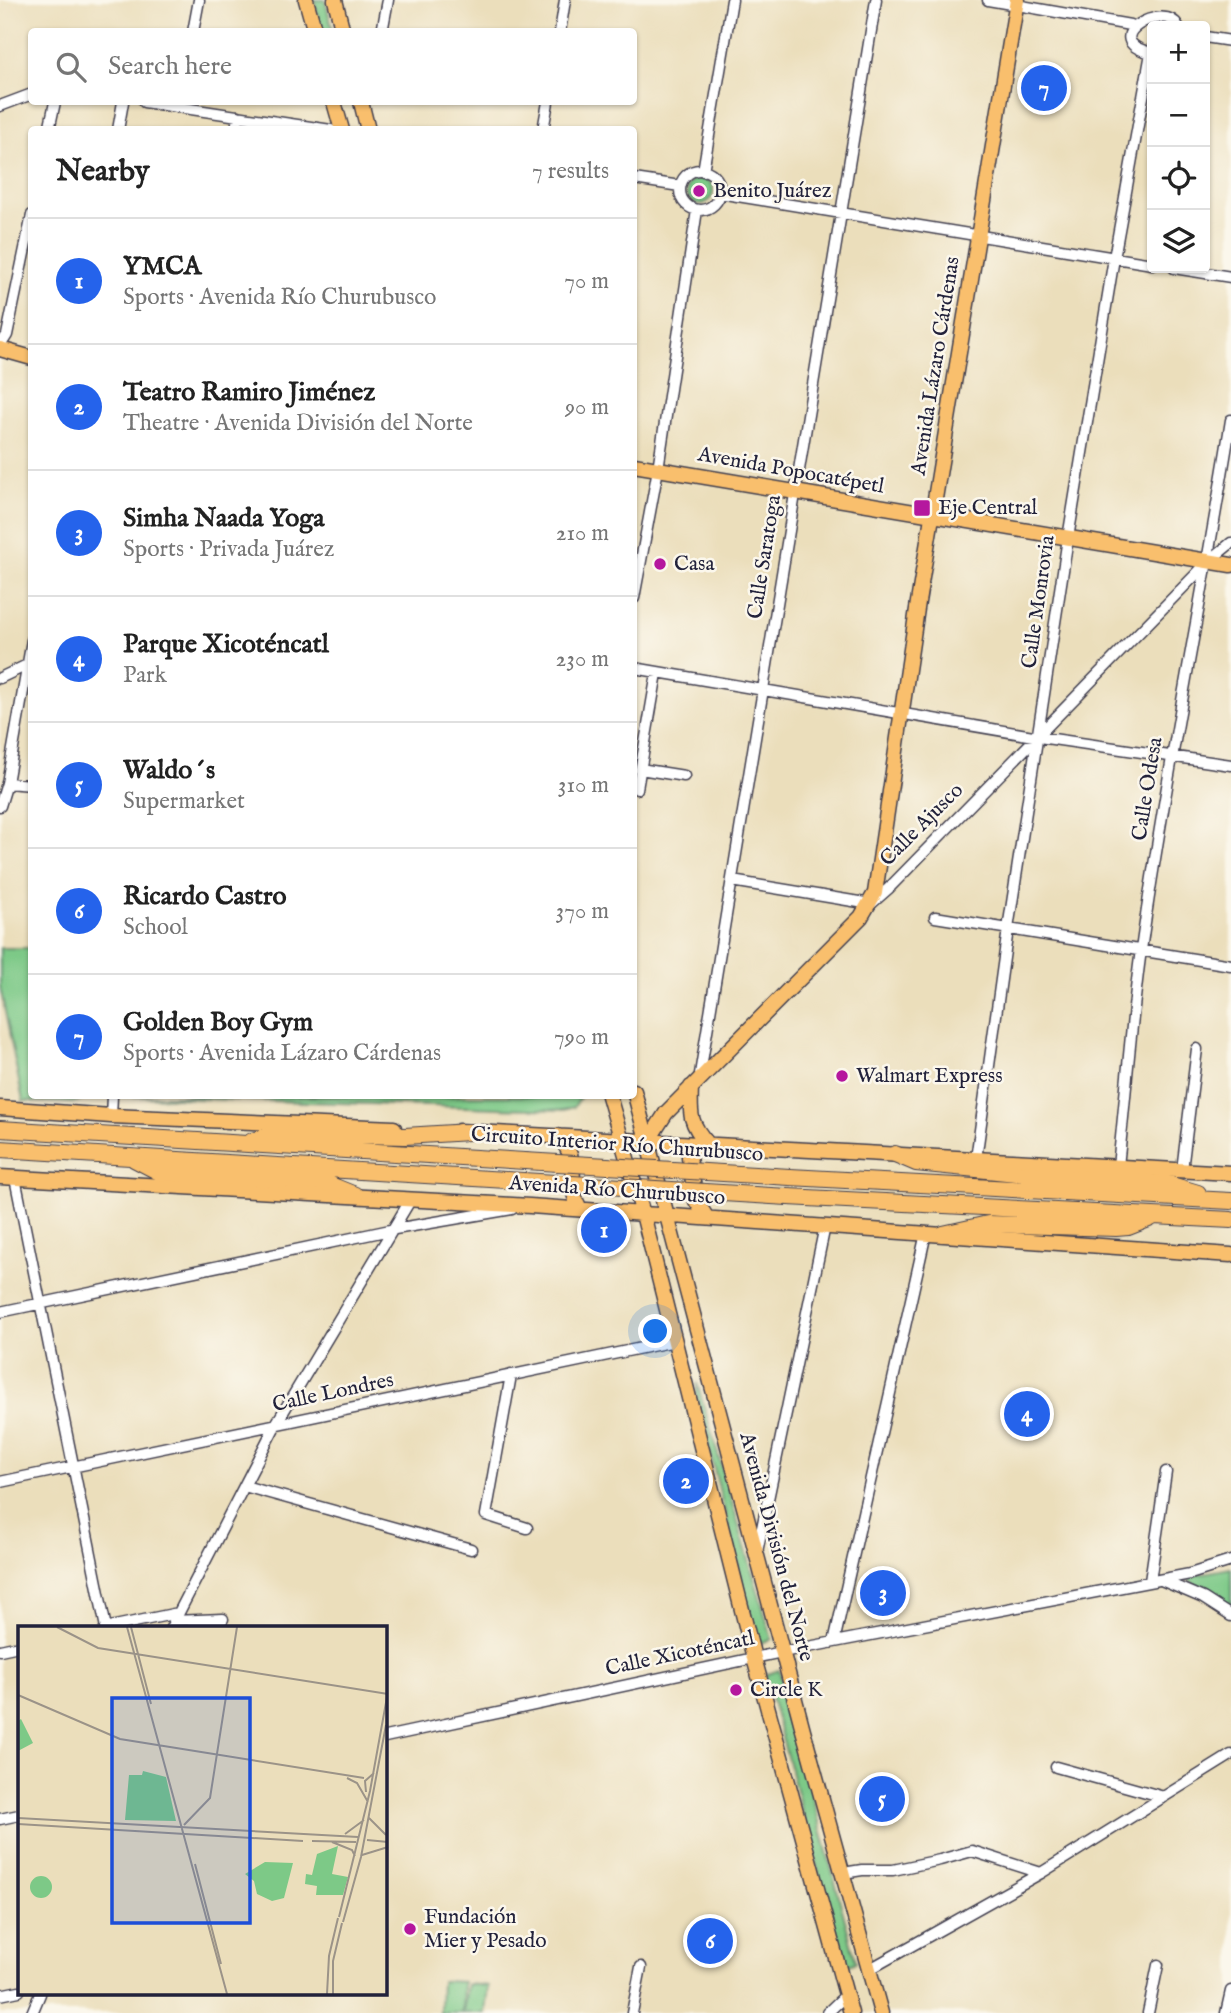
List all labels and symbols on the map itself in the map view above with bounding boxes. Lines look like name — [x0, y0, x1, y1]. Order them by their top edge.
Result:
pin: 7 — [1021, 62, 1067, 114]
place label: Benito Juárez — [713, 178, 832, 205]
marker: Benito Juárez — [691, 183, 707, 199]
street label: Avenida Lázaro Cárdenas — [905, 255, 967, 478]
street label: Avenida Popocatépetl — [695, 441, 887, 501]
street label: Calle Saratoga — [742, 492, 788, 621]
place label: Eje Central — [938, 495, 1038, 522]
marker: Eje Central — [912, 498, 932, 518]
street label: Calle Monrovia — [1016, 533, 1062, 670]
place label: Casa — [674, 551, 715, 578]
marker: Casa — [652, 556, 668, 572]
street label: Calle Odesa — [1126, 734, 1170, 843]
street label: Calle Ajusco — [874, 777, 970, 873]
place label: Walmart Express — [856, 1063, 1003, 1090]
marker: Walmart Express — [834, 1068, 850, 1084]
street label: Circuito Interior Río Churubusco — [470, 1121, 764, 1169]
street label: Avenida Río Churubusco — [507, 1170, 726, 1212]
pin: 1 — [581, 1204, 627, 1256]
your location — [638, 1314, 672, 1348]
street label: Calle Londres — [270, 1367, 396, 1419]
pin: 4 — [1004, 1388, 1050, 1440]
street label: Avenida División del Norte — [732, 1429, 820, 1665]
pin: 2 — [663, 1455, 709, 1507]
pin: 3 — [860, 1567, 906, 1619]
street label: Calle Xicoténcatl — [603, 1625, 757, 1683]
inset map — [18, 1626, 387, 1996]
place label: Circle K — [750, 1677, 823, 1704]
marker: Circle K — [728, 1682, 744, 1698]
pin: 5 — [859, 1773, 905, 1825]
place label: Fundación Mier y Pesado — [424, 1904, 547, 1955]
pin: 6 — [687, 1915, 733, 1967]
marker: Fundación Mier y Pesado — [402, 1921, 418, 1937]

